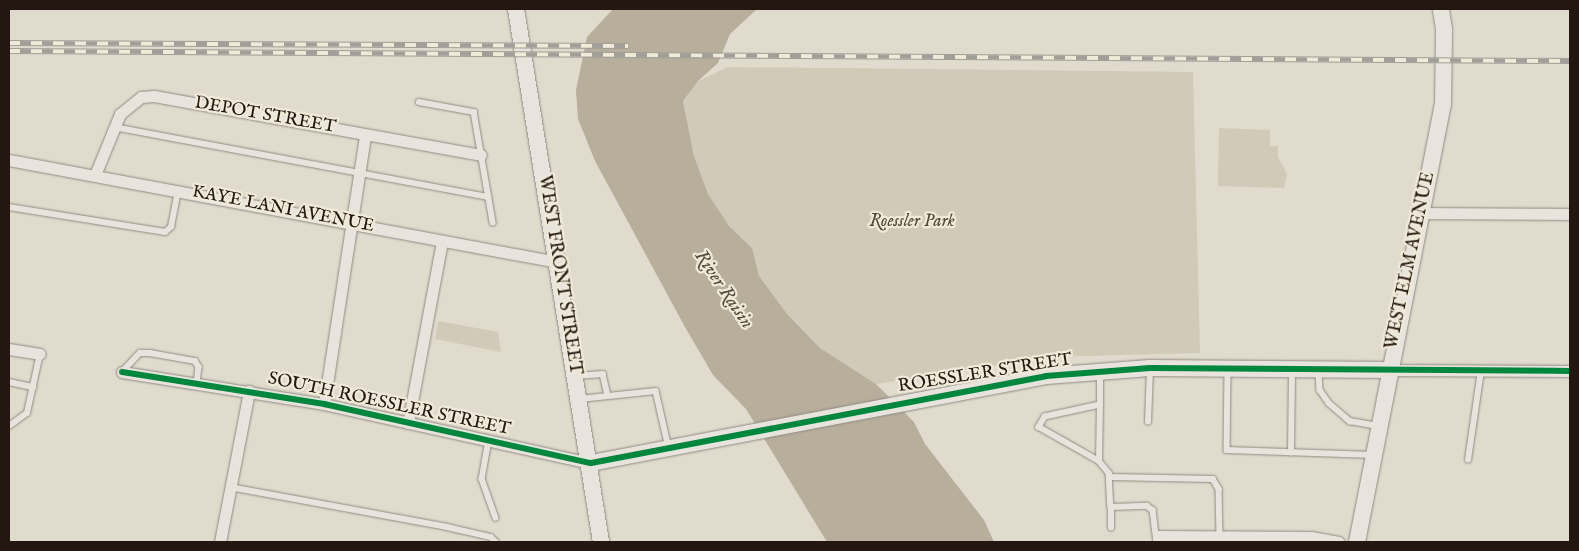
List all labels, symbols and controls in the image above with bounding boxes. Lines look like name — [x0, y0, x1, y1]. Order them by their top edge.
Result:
street label: DEPOT STREET — [193, 93, 337, 139]
street label: WEST ELM AVENUE — [1382, 170, 1440, 352]
street label: WEST FRONT STREET — [533, 174, 585, 376]
street label: KAYE LANI AVENUE — [190, 182, 376, 238]
park label: Roessler Park — [869, 211, 955, 233]
water label: River Raisin — [688, 246, 758, 334]
street label: ROESSLER STREET — [897, 350, 1073, 398]
street label: SOUTH ROESSLER STREET — [266, 369, 512, 441]

